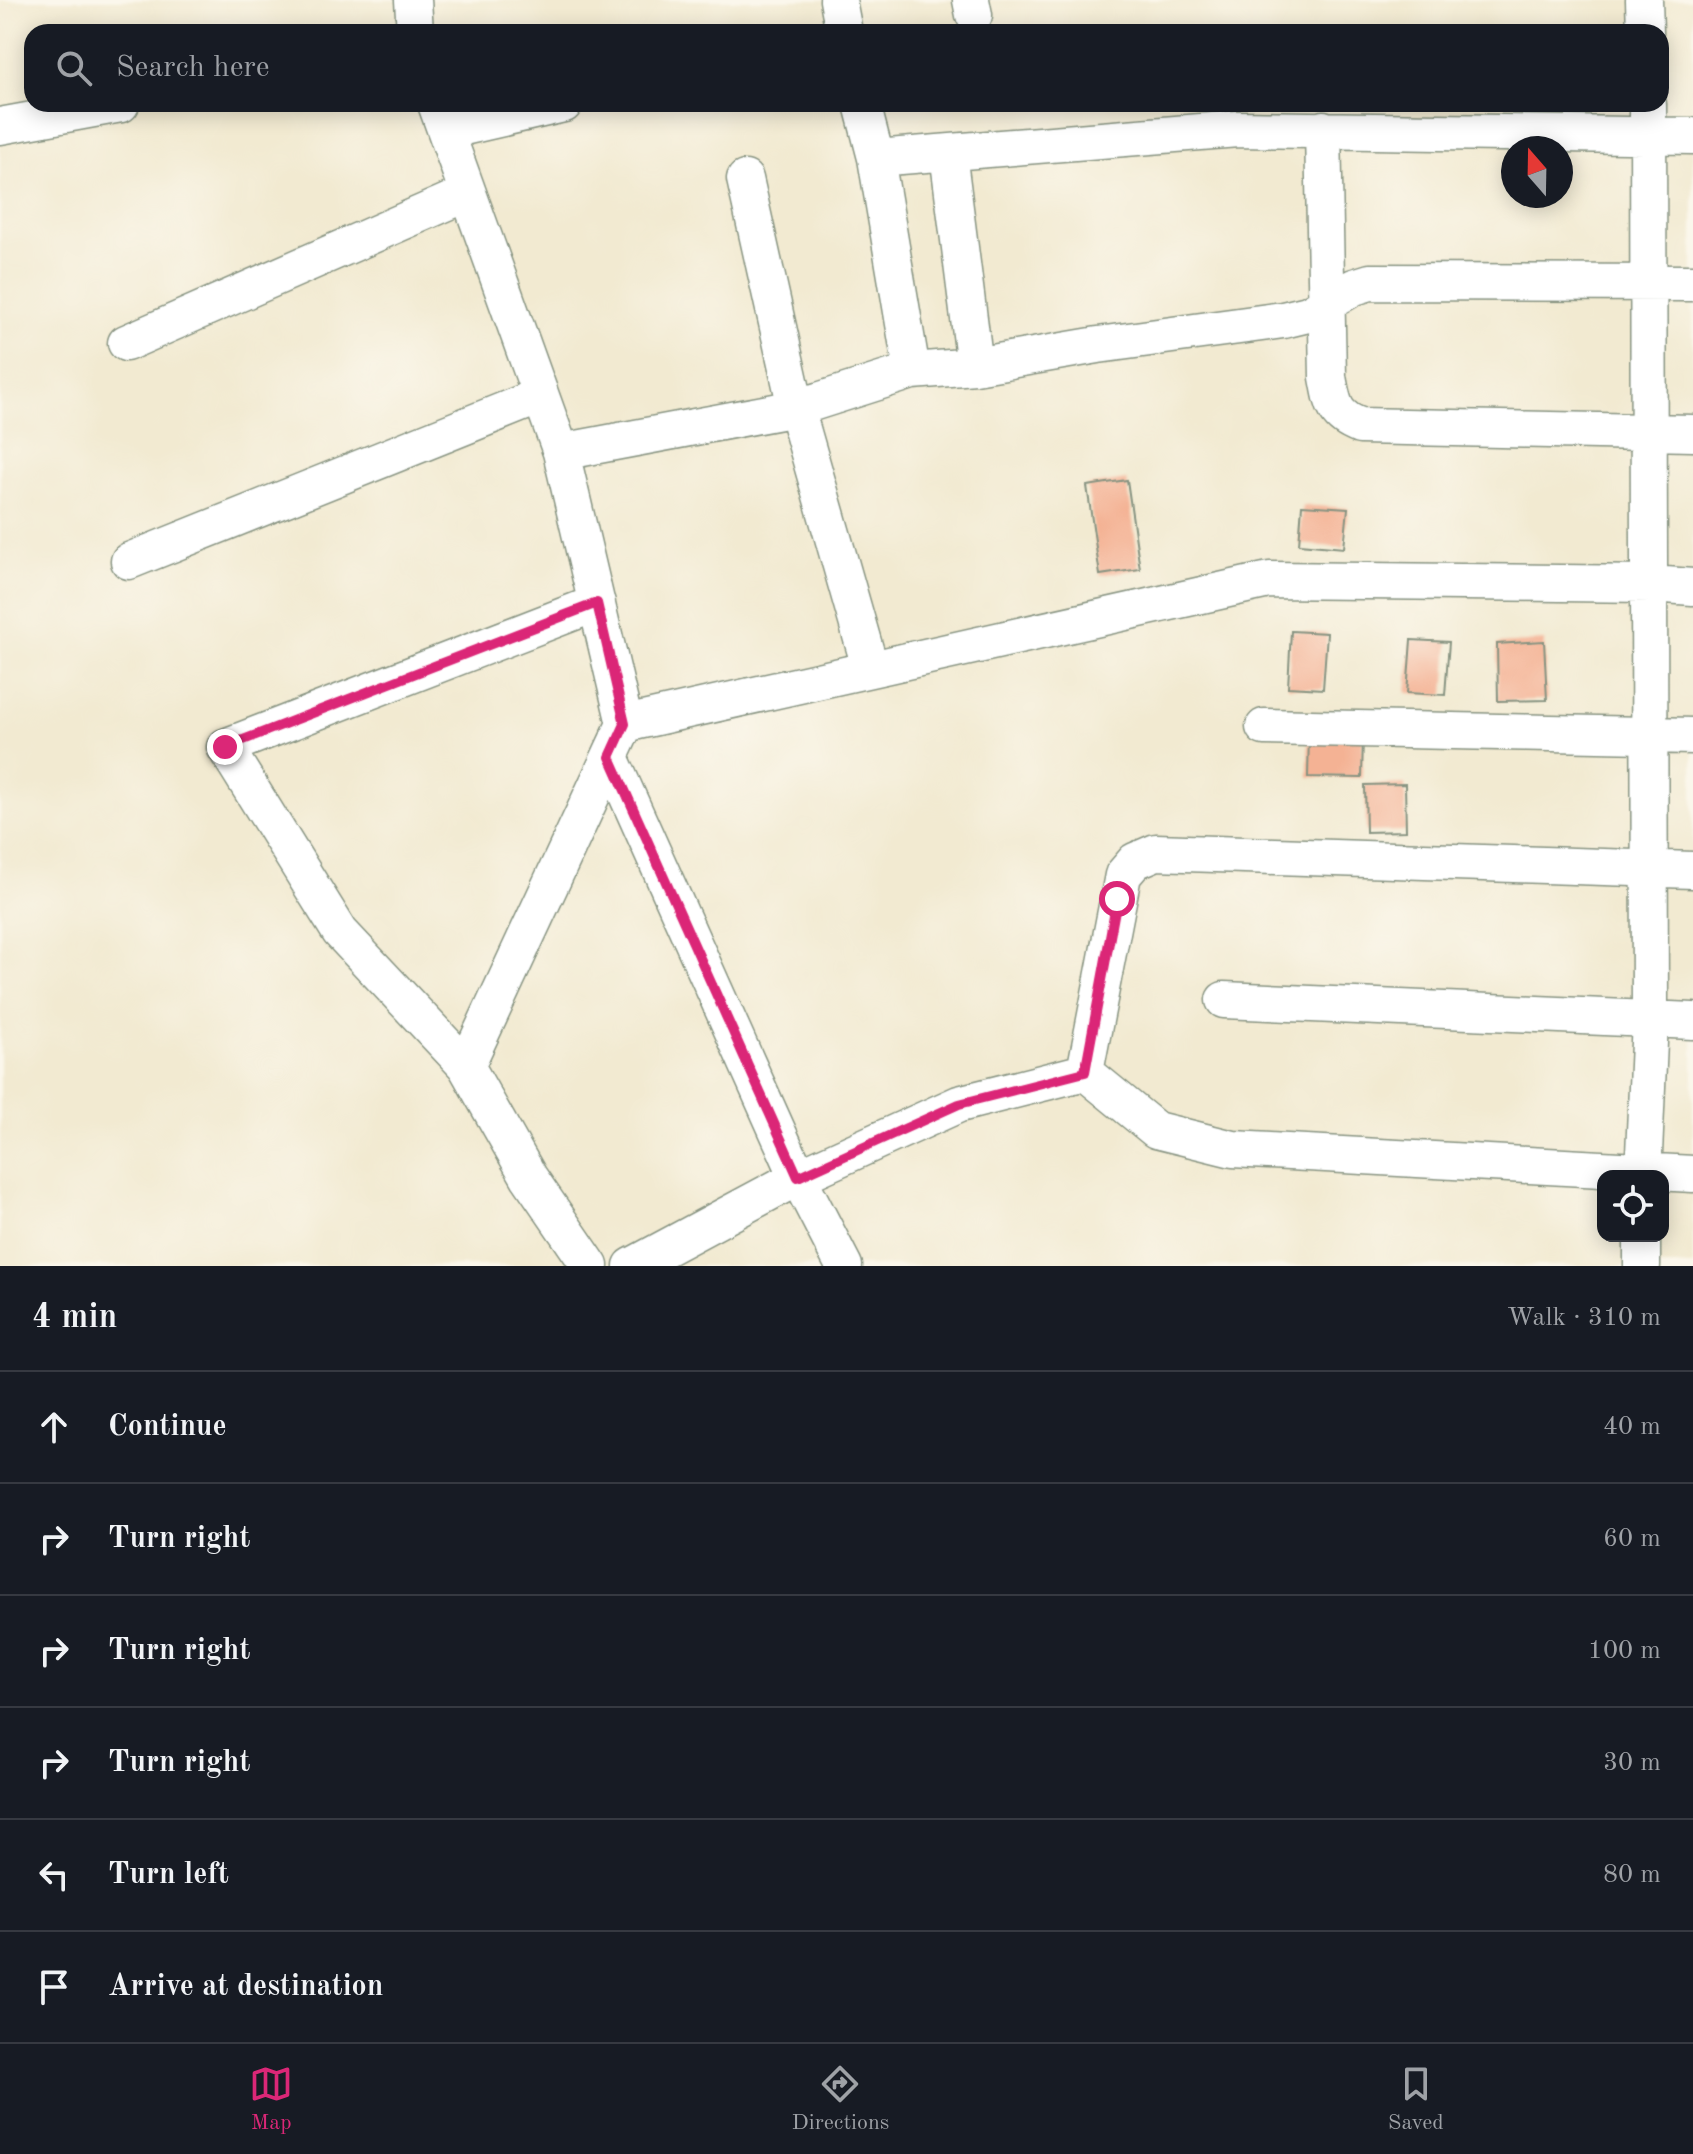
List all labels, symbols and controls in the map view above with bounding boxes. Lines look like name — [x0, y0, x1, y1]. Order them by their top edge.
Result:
search box — [24, 24, 1669, 112]
icon: search — [52, 46, 96, 90]
text: Search here — [116, 53, 270, 83]
north arrow — [1501, 136, 1573, 208]
route end — [207, 729, 243, 765]
route start — [1099, 881, 1135, 917]
map controls — [1597, 1170, 1669, 1242]
button: locate — [1597, 1170, 1669, 1242]
text: 4 min — [32, 1301, 117, 1335]
text: Walk · 310 m — [1507, 1305, 1661, 1331]
icon: ahead — [32, 1405, 76, 1449]
text: Continue — [108, 1412, 227, 1442]
text: 40 m — [1603, 1414, 1661, 1440]
icon: right — [32, 1517, 76, 1561]
text: Turn right — [108, 1524, 250, 1554]
text: 60 m — [1603, 1526, 1661, 1552]
icon: right — [32, 1629, 76, 1673]
text: Turn right — [108, 1636, 250, 1666]
text: 100 m — [1588, 1638, 1661, 1664]
icon: right — [32, 1741, 76, 1785]
text: Turn right — [108, 1748, 250, 1778]
text: 30 m — [1603, 1750, 1661, 1776]
icon: left — [32, 1853, 76, 1897]
text: Turn left — [108, 1860, 229, 1890]
text: 80 m — [1603, 1862, 1661, 1888]
icon: arrive — [32, 1965, 76, 2009]
text: Arrive at destination — [108, 1972, 383, 2002]
tab: Map — [249, 2062, 293, 2137]
tab: Directions — [792, 2062, 889, 2137]
tab: Saved — [1388, 2062, 1444, 2137]

